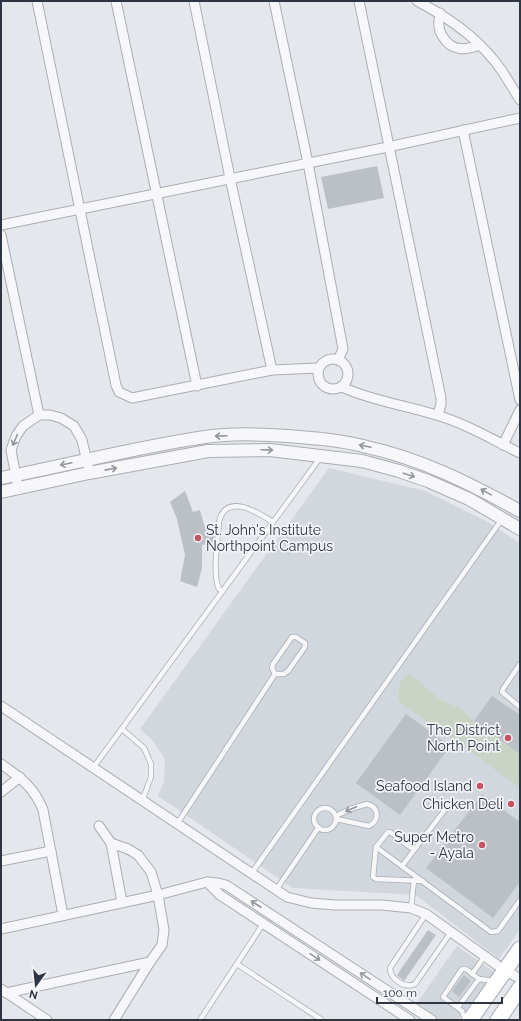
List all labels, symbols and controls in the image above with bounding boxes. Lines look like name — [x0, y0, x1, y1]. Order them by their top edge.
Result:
one-way arrow — [215, 432, 228, 440]
one-way arrow — [10, 434, 18, 446]
one-way arrow — [358, 442, 371, 450]
one-way arrow — [260, 446, 273, 454]
one-way arrow — [60, 461, 73, 469]
one-way arrow — [104, 465, 117, 473]
one-way arrow — [402, 471, 414, 479]
one-way arrow — [480, 487, 492, 495]
place label: St. John's Institute Northpoint Campus — [206, 522, 333, 554]
marker: St. John's Institute Northpoint Campus — [193, 533, 203, 543]
place label: The District North Point — [427, 722, 500, 754]
marker: The District North Point — [503, 733, 513, 743]
place label: Seafood Island — [376, 778, 472, 794]
marker: Seafood Island — [475, 781, 485, 791]
place label: Chicken Deli — [422, 796, 503, 812]
marker: Chicken Deli — [506, 799, 516, 809]
one-way arrow — [345, 806, 357, 813]
place label: Super Metro - Ayala — [394, 829, 474, 861]
marker: Super Metro - Ayala — [477, 840, 487, 850]
one-way arrow — [250, 900, 262, 908]
one-way arrow — [309, 953, 320, 961]
north arrow — [16, 965, 56, 1005]
one-way arrow — [359, 971, 370, 980]
scale bar — [377, 979, 502, 1005]
text: 100 m — [383, 986, 417, 1000]
text: N — [28, 987, 39, 1002]

